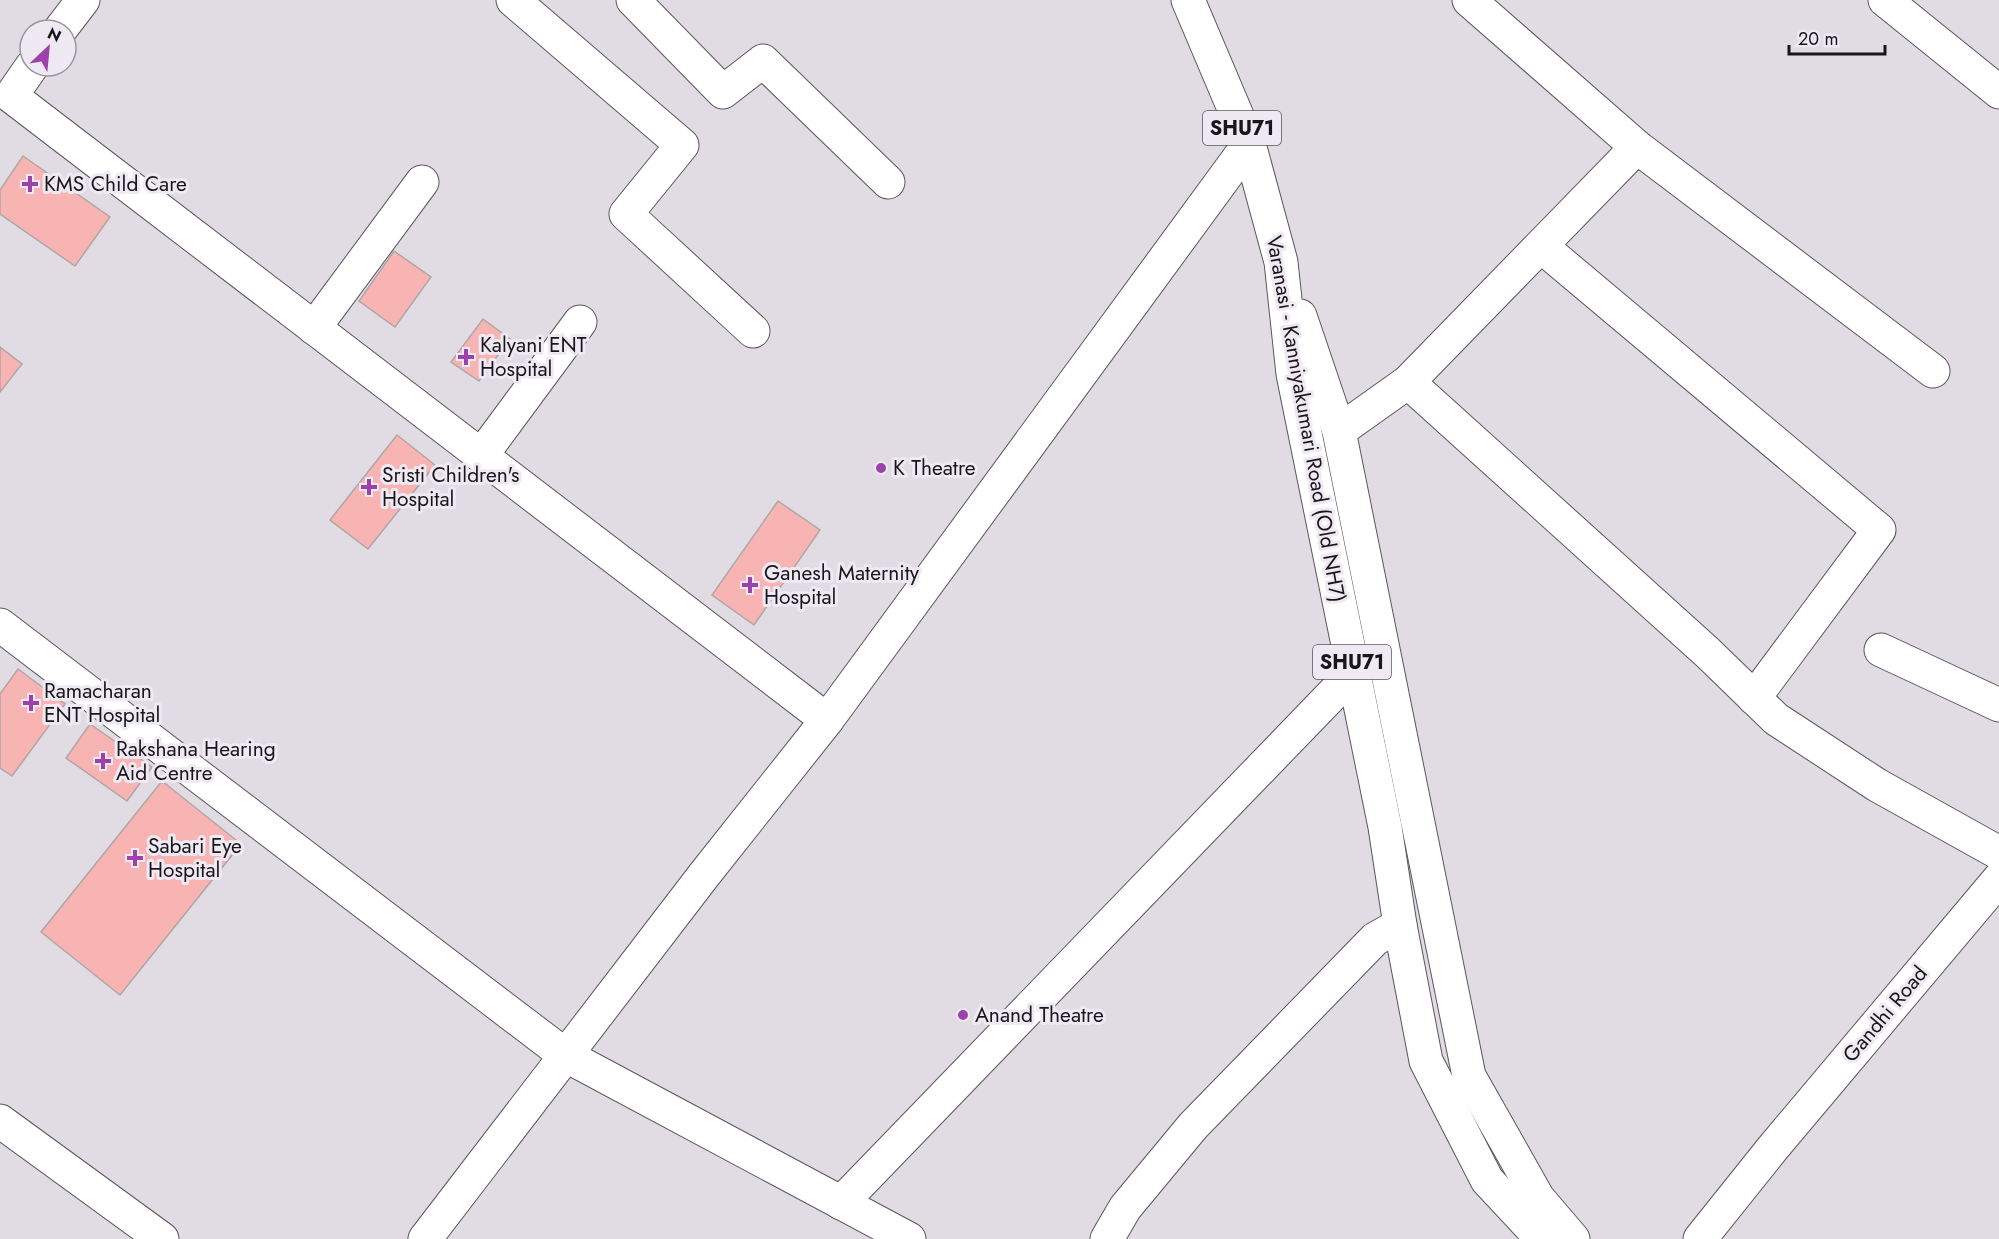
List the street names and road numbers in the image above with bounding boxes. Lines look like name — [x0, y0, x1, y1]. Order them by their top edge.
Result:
road number: SHU71 — [1203, 111, 1281, 145]
street label: Varanasi - Kanniyakumari Road (Old NH7) — [1259, 233, 1353, 605]
road number: SHU71 — [1313, 645, 1391, 679]
street label: Gandhi Road — [1836, 959, 1934, 1069]

